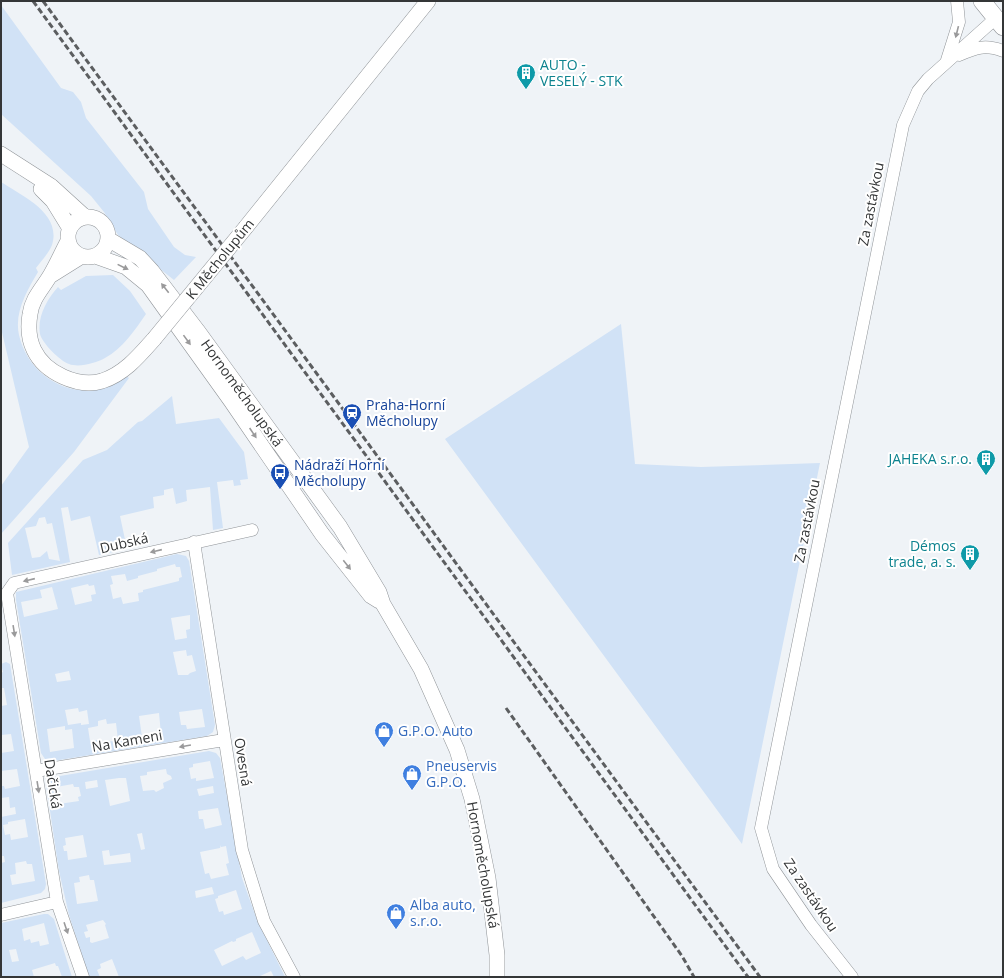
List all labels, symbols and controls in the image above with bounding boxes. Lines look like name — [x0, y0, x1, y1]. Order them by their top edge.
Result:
one-way arrow — [954, 26, 960, 38]
place label: AUTO - VESELÝ - STK — [540, 55, 623, 90]
building icon: AUTO - VESELÝ - STK — [515, 62, 537, 90]
street label: Za zastávkou — [853, 161, 888, 247]
street label: K Měcholupům — [181, 214, 258, 303]
one-way arrow — [118, 264, 129, 270]
one-way arrow — [161, 283, 169, 294]
one-way arrow — [183, 334, 191, 345]
street label: Hornoměcholupská — [197, 335, 288, 450]
place label: Praha-Horní Měcholupy — [366, 395, 446, 430]
station icon: Praha-Horní Měcholupy — [341, 402, 363, 430]
one-way arrow — [249, 428, 257, 439]
building icon: JAHEKA s.r.o. — [975, 448, 997, 476]
place label: JAHEKA s.r.o. — [886, 449, 972, 468]
place label: Nádraží Horní Měcholupy — [294, 455, 385, 490]
bus stop icon: Nádraží Horní Měcholupy — [269, 462, 291, 490]
street label: Za zastávkou — [789, 478, 824, 564]
street label: Dubská — [98, 528, 150, 557]
place label: Démos trade, a. s. — [888, 536, 956, 571]
building icon: Démos trade, a. s. — [959, 543, 981, 571]
one-way arrow — [150, 548, 162, 554]
one-way arrow — [342, 559, 351, 570]
one-way arrow — [23, 577, 35, 583]
one-way arrow — [11, 625, 17, 637]
shop icon: G.P.O. Auto — [373, 720, 395, 748]
place label: G.P.O. Auto — [398, 721, 473, 740]
street label: Na Kameni — [90, 725, 164, 756]
street label: Ovesná — [230, 736, 257, 787]
one-way arrow — [179, 743, 192, 749]
place label: Pneuservis G.P.O. — [426, 756, 497, 791]
street label: Dačická — [40, 758, 67, 810]
shop icon: Pneuservis G.P.O. — [401, 763, 423, 791]
one-way arrow — [36, 781, 42, 793]
street label: Hornoměcholupská — [463, 800, 504, 930]
street label: Za zastávkou — [780, 854, 843, 935]
place label: Alba auto, s.r.o. — [410, 895, 476, 930]
shop icon: Alba auto, s.r.o. — [385, 902, 407, 930]
one-way arrow — [63, 923, 69, 935]

